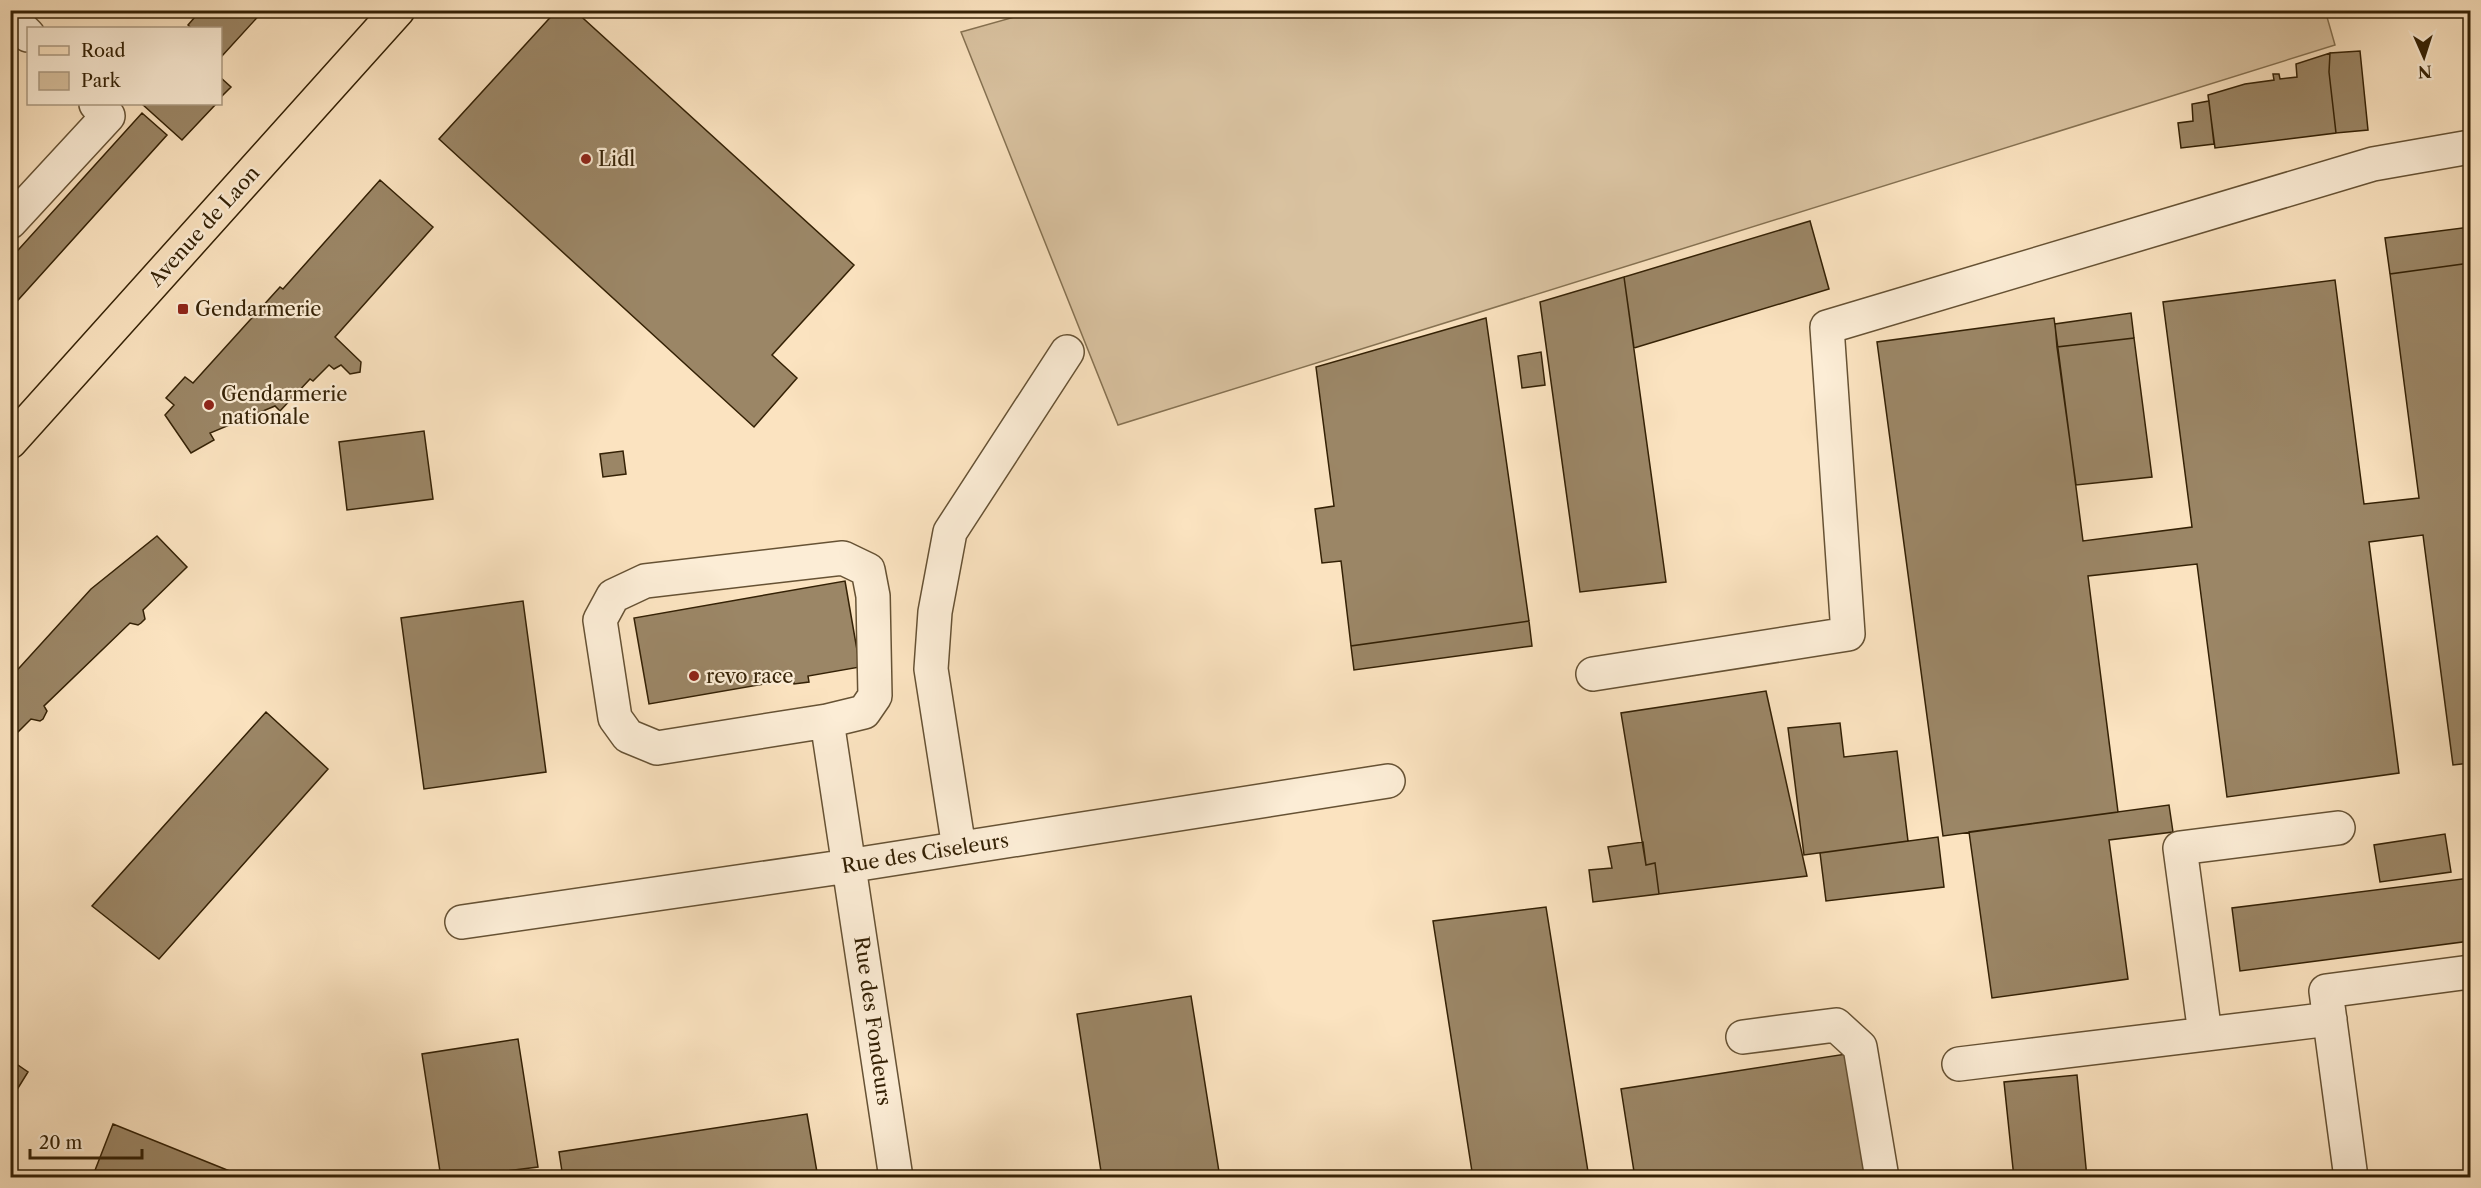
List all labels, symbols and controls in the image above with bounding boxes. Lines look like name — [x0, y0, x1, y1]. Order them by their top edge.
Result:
legend — [27, 27, 222, 105]
north arrow — [2394, 27, 2454, 87]
text: Road — [81, 40, 126, 62]
text: N — [2417, 62, 2432, 82]
text: Park — [81, 70, 122, 92]
place label: Lidl — [598, 147, 635, 171]
marker: Lidl — [579, 152, 593, 166]
street label: Avenue de Laon — [143, 161, 265, 292]
place label: Gendarmerie — [195, 297, 322, 321]
marker: Gendarmerie — [176, 302, 190, 316]
place label: Gendarmerie nationale — [221, 382, 348, 429]
marker: Gendarmerie nationale — [202, 398, 216, 412]
place label: revo race — [706, 664, 793, 688]
marker: revo race — [687, 669, 701, 683]
street label: Rue des Ciseleurs — [840, 828, 1010, 878]
street label: Rue des Fondeurs — [849, 935, 897, 1107]
scale bar — [30, 1122, 142, 1160]
text: 20 m — [39, 1132, 83, 1154]

